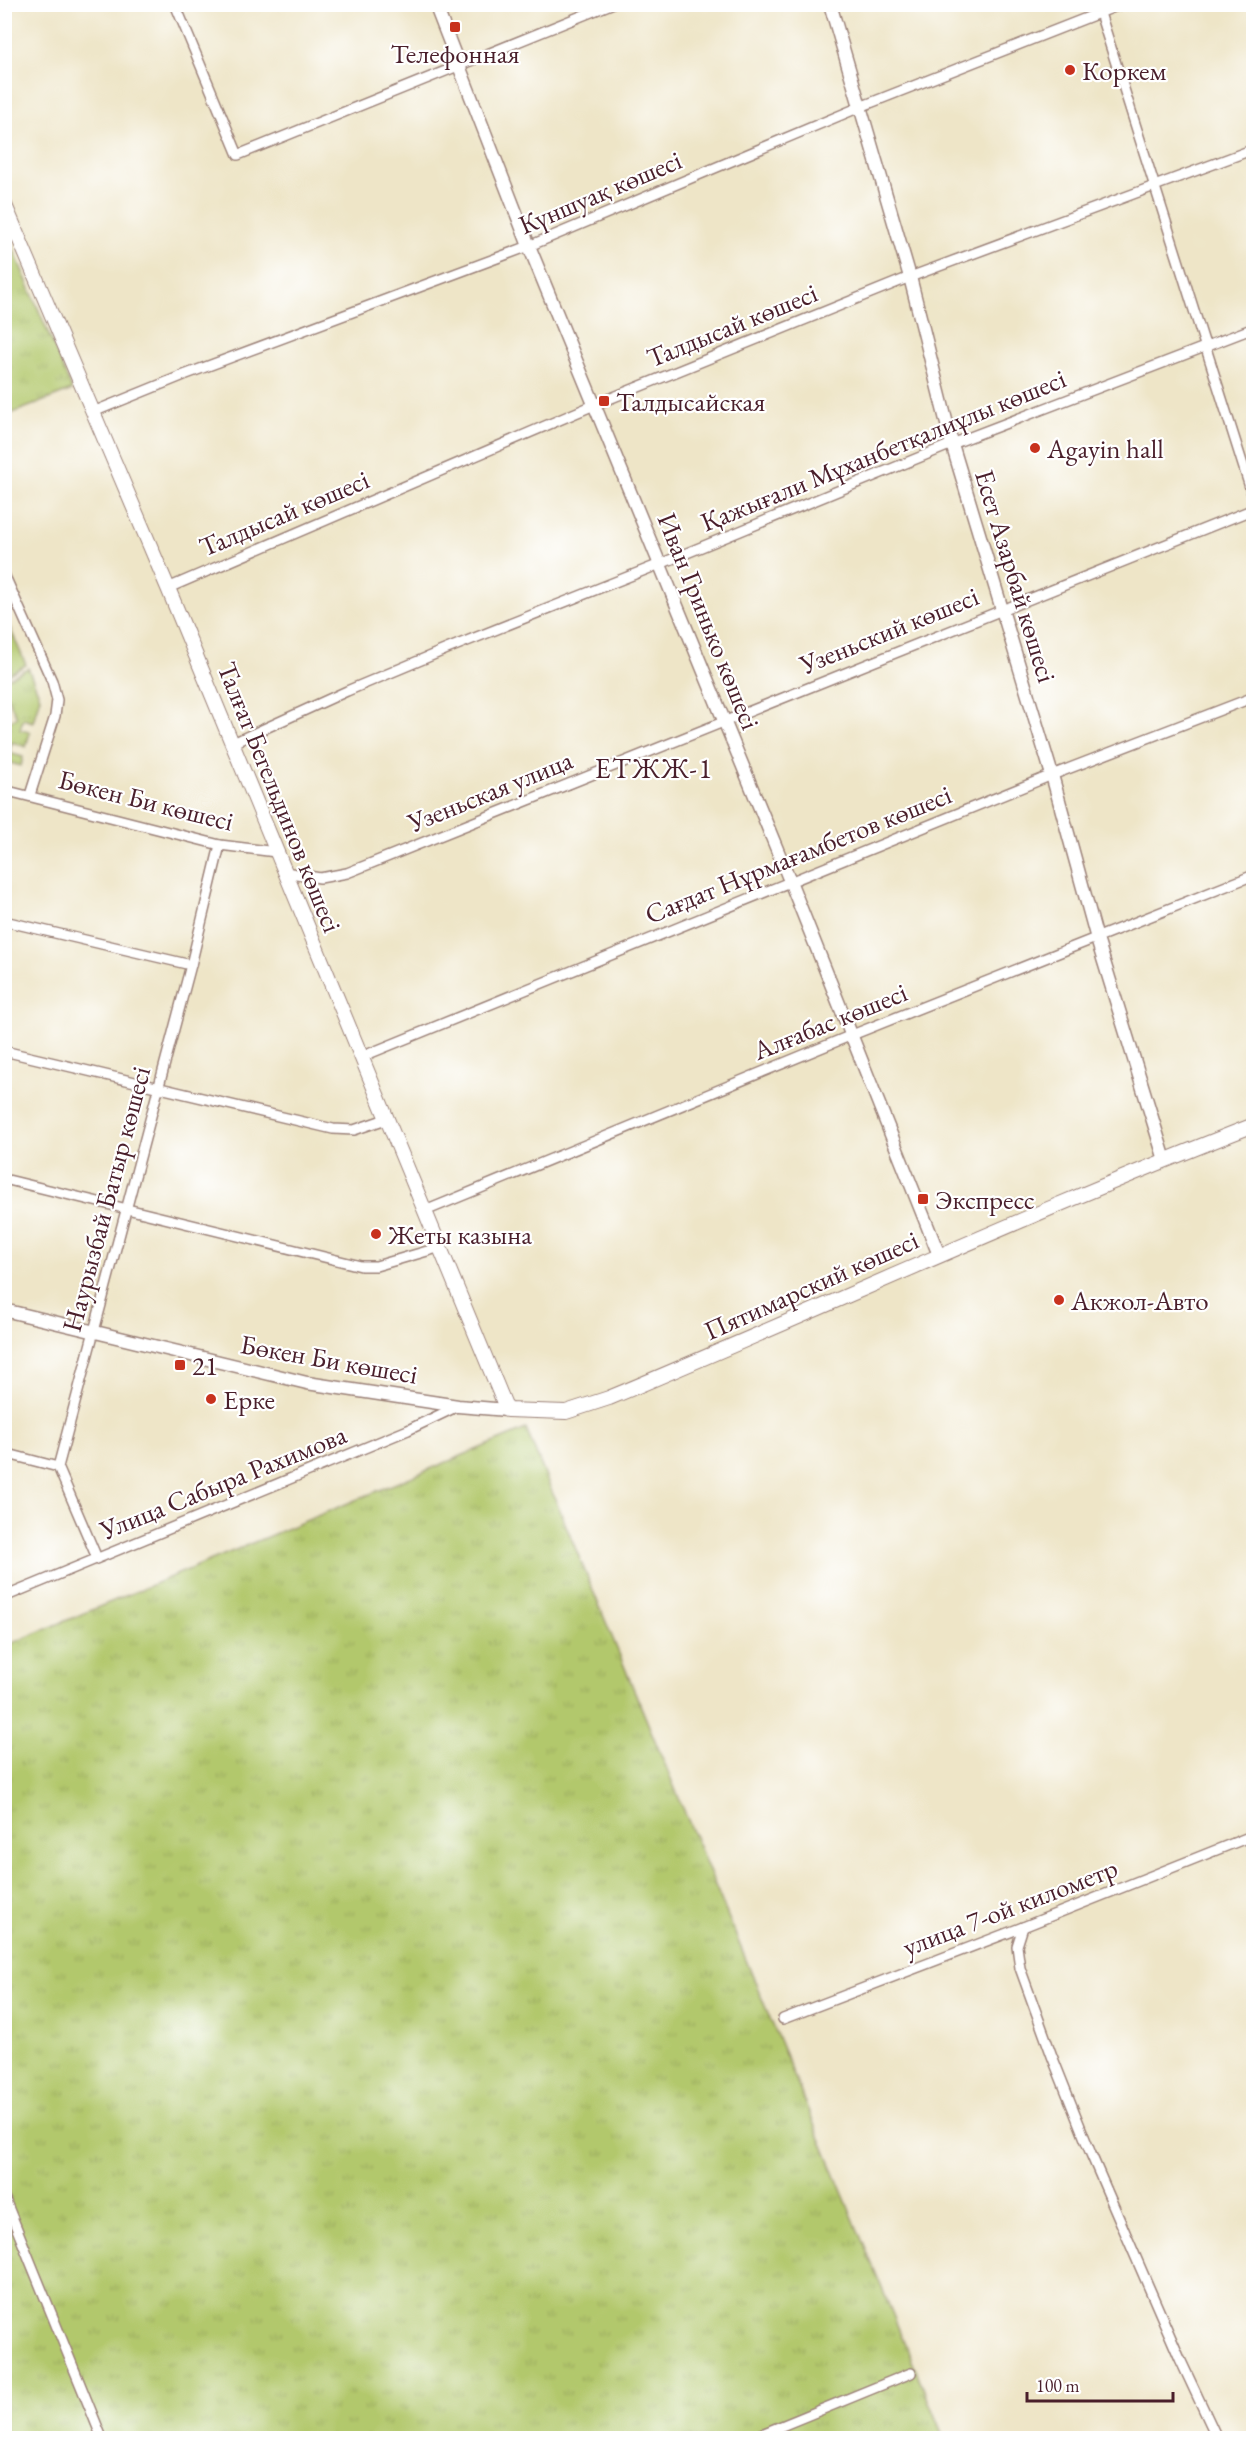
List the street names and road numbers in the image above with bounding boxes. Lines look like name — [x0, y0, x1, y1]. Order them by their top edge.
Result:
street label: Күншуақ көшесі — [513, 142, 687, 242]
street label: Талдысай көшесі — [641, 275, 823, 375]
street label: Қажығали Мұханбетқалиұлы көшесі — [695, 360, 1071, 539]
street label: Талдысай көшесі — [194, 461, 375, 564]
street label: Есет Азарбай көшесі — [967, 465, 1065, 687]
street label: Иван Гринько көшесі — [650, 507, 769, 735]
street label: Узеньский көшесі — [793, 578, 984, 682]
street label: Талғат Бегельдинов көшесі — [210, 657, 350, 938]
street label: Узеньская улица — [402, 742, 578, 840]
street label: Бөкен Би көшесі — [55, 761, 238, 839]
street label: Сағдат Нұрмағамбетов көшесі — [640, 776, 957, 932]
street label: Алғабас көшесі — [747, 974, 913, 1068]
street label: Наурызбай Батыр көшесі — [54, 1062, 158, 1336]
street label: Пятимарский көшесі — [698, 1222, 924, 1348]
street label: Бөкен Би көшесі — [238, 1326, 421, 1392]
street label: Улица Сабыра Рахимова — [94, 1416, 352, 1548]
street label: улица 7-ой километр — [898, 1850, 1122, 1964]

